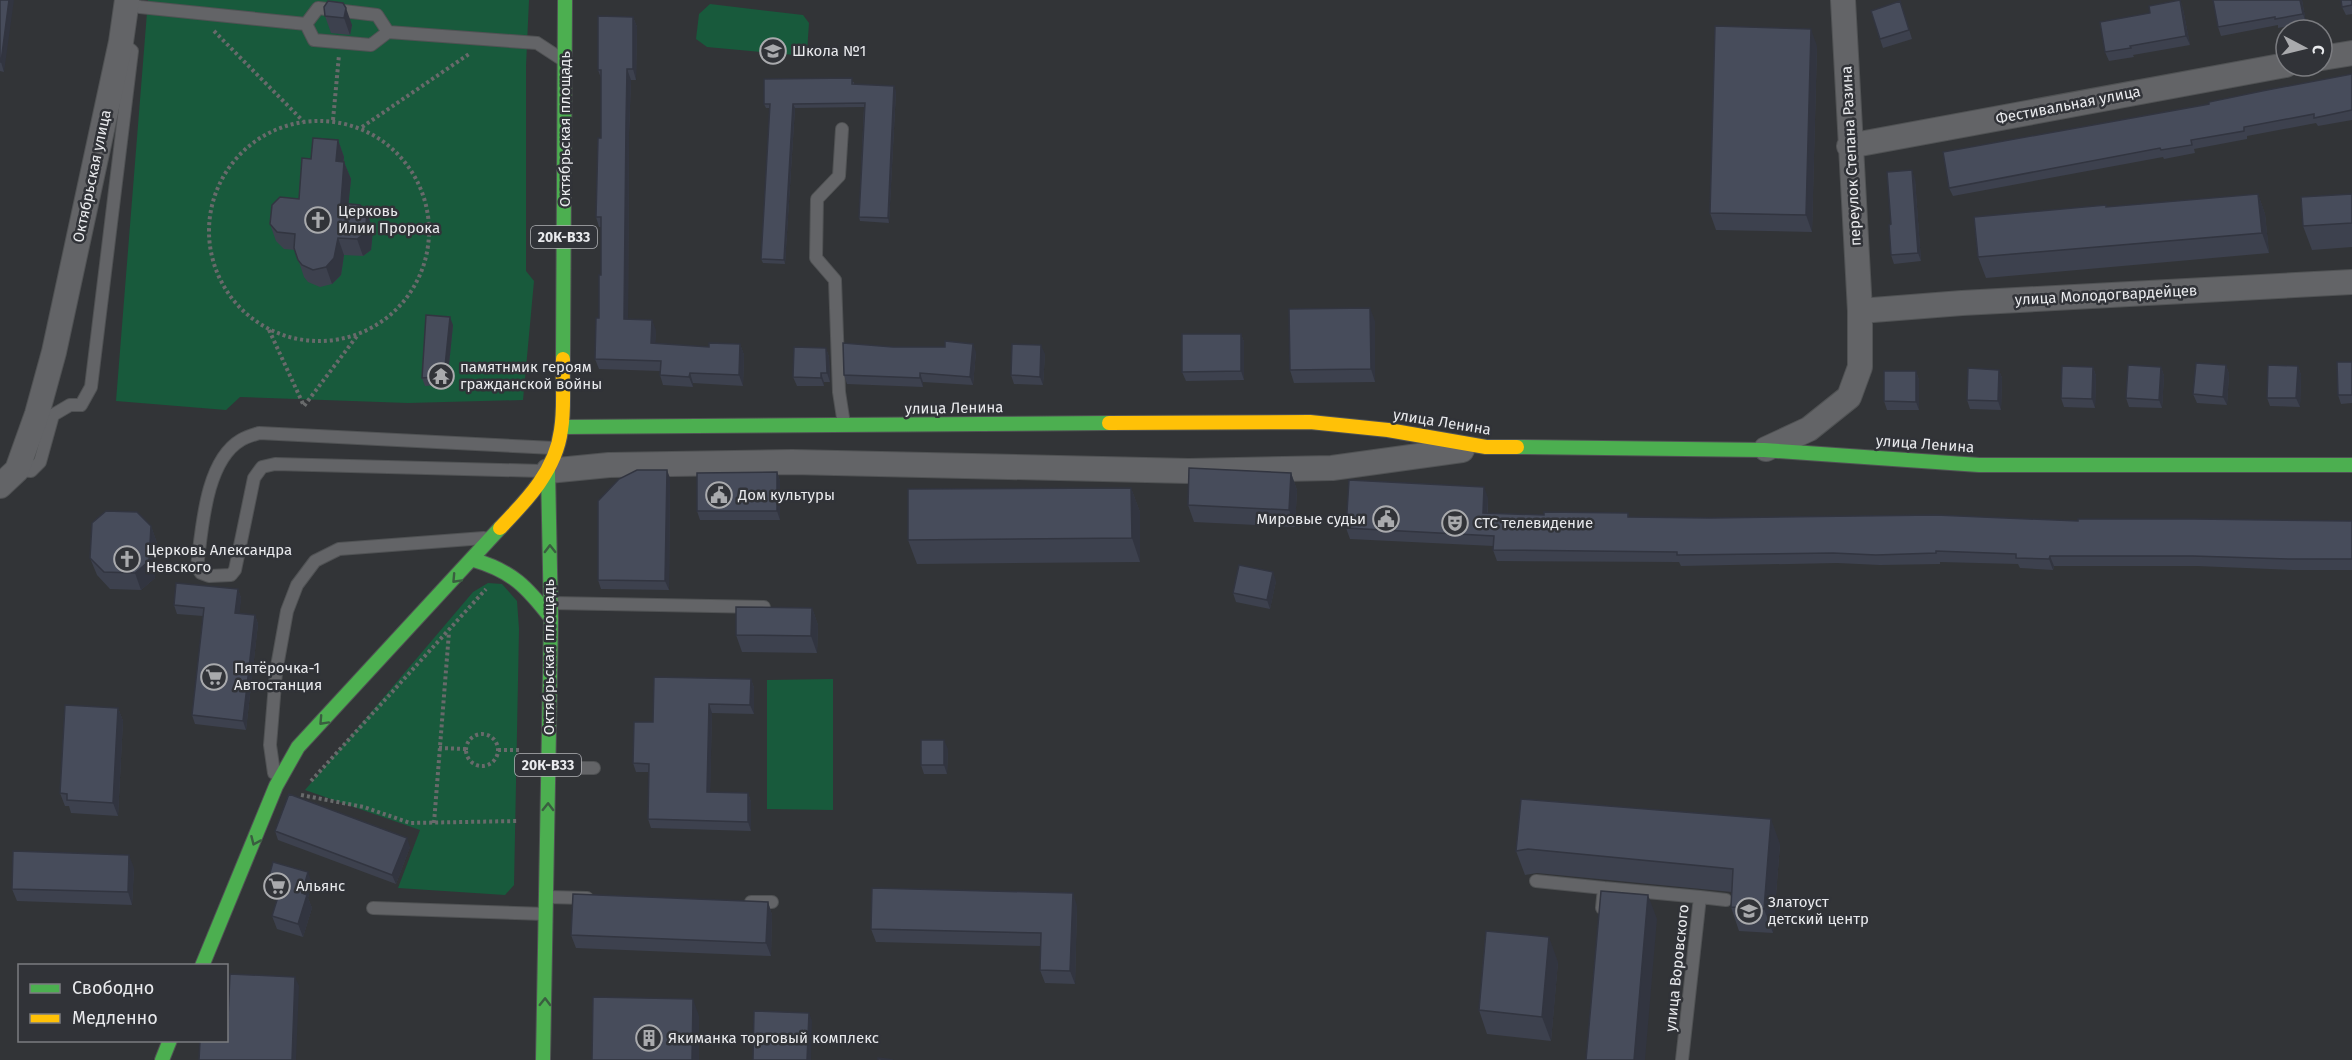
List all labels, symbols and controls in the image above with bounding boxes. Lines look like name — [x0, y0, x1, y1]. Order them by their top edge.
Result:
north arrow — [2274, 18, 2334, 78]
school or university icon: Школа №1 — [758, 36, 788, 66]
place label: Школа №1 — [792, 42, 866, 60]
text: С — [2308, 44, 2328, 56]
street label: Октябрьская площадь — [556, 51, 574, 207]
street label: переулок Степана Разина — [1837, 66, 1865, 246]
street label: Фестивальная улица — [1994, 82, 2142, 128]
street label: Октябрьская улица — [69, 108, 115, 244]
place label: Церковь Илии Пророка — [338, 202, 440, 237]
church icon: Церковь Илии Пророка — [303, 205, 333, 235]
road number: 20К-В33 — [531, 226, 597, 248]
street label: улица Молодогвардейцев — [2014, 281, 2198, 309]
place label: памятнмик героям гражданской войны — [460, 358, 602, 393]
temple icon: памятнмик героям гражданской войны — [426, 361, 456, 391]
street label: улица Ленина — [904, 398, 1004, 418]
street label: улица Ленина — [1392, 405, 1492, 439]
street label: улица Ленина — [1875, 432, 1975, 456]
public building icon: Дом культуры — [704, 480, 734, 510]
place label: Дом культуры — [737, 486, 835, 504]
public building icon: Мировые судьи — [1371, 504, 1401, 534]
theatre icon: СТС телевидение — [1440, 508, 1470, 538]
place label: Мировые судьи — [1257, 510, 1366, 528]
place label: СТС телевидение — [1474, 514, 1593, 532]
place label: Церковь Александра Невского — [146, 541, 292, 576]
church icon: Церковь Александра Невского — [112, 544, 142, 574]
one-way arrow — [543, 544, 556, 553]
one-way arrow — [452, 572, 463, 583]
street label: Октябрьская площадь — [540, 579, 558, 735]
place label: Пятёрочка-1 Автостанция — [234, 659, 322, 694]
supermarket icon: Пятёрочка-1 Автостанция — [199, 662, 229, 692]
one-way arrow — [319, 714, 330, 725]
road number: 20К-В33 — [515, 754, 581, 776]
one-way arrow — [542, 802, 554, 811]
one-way arrow — [250, 835, 262, 846]
supermarket icon: Альянс — [262, 871, 292, 901]
place label: Альянс — [296, 877, 345, 895]
place label: Златоуст детский центр — [1768, 893, 1869, 928]
school or university icon: Златоуст детский центр — [1734, 896, 1764, 926]
street label: улица Воровского — [1661, 903, 1693, 1033]
legend — [18, 964, 228, 1042]
text: Свободно — [72, 977, 154, 999]
one-way arrow — [538, 997, 551, 1006]
text: Медленно — [72, 1007, 158, 1029]
building icon: Якиманка торговый комплекс — [634, 1023, 664, 1053]
place label: Якиманка торговый комплекс — [668, 1029, 879, 1047]

